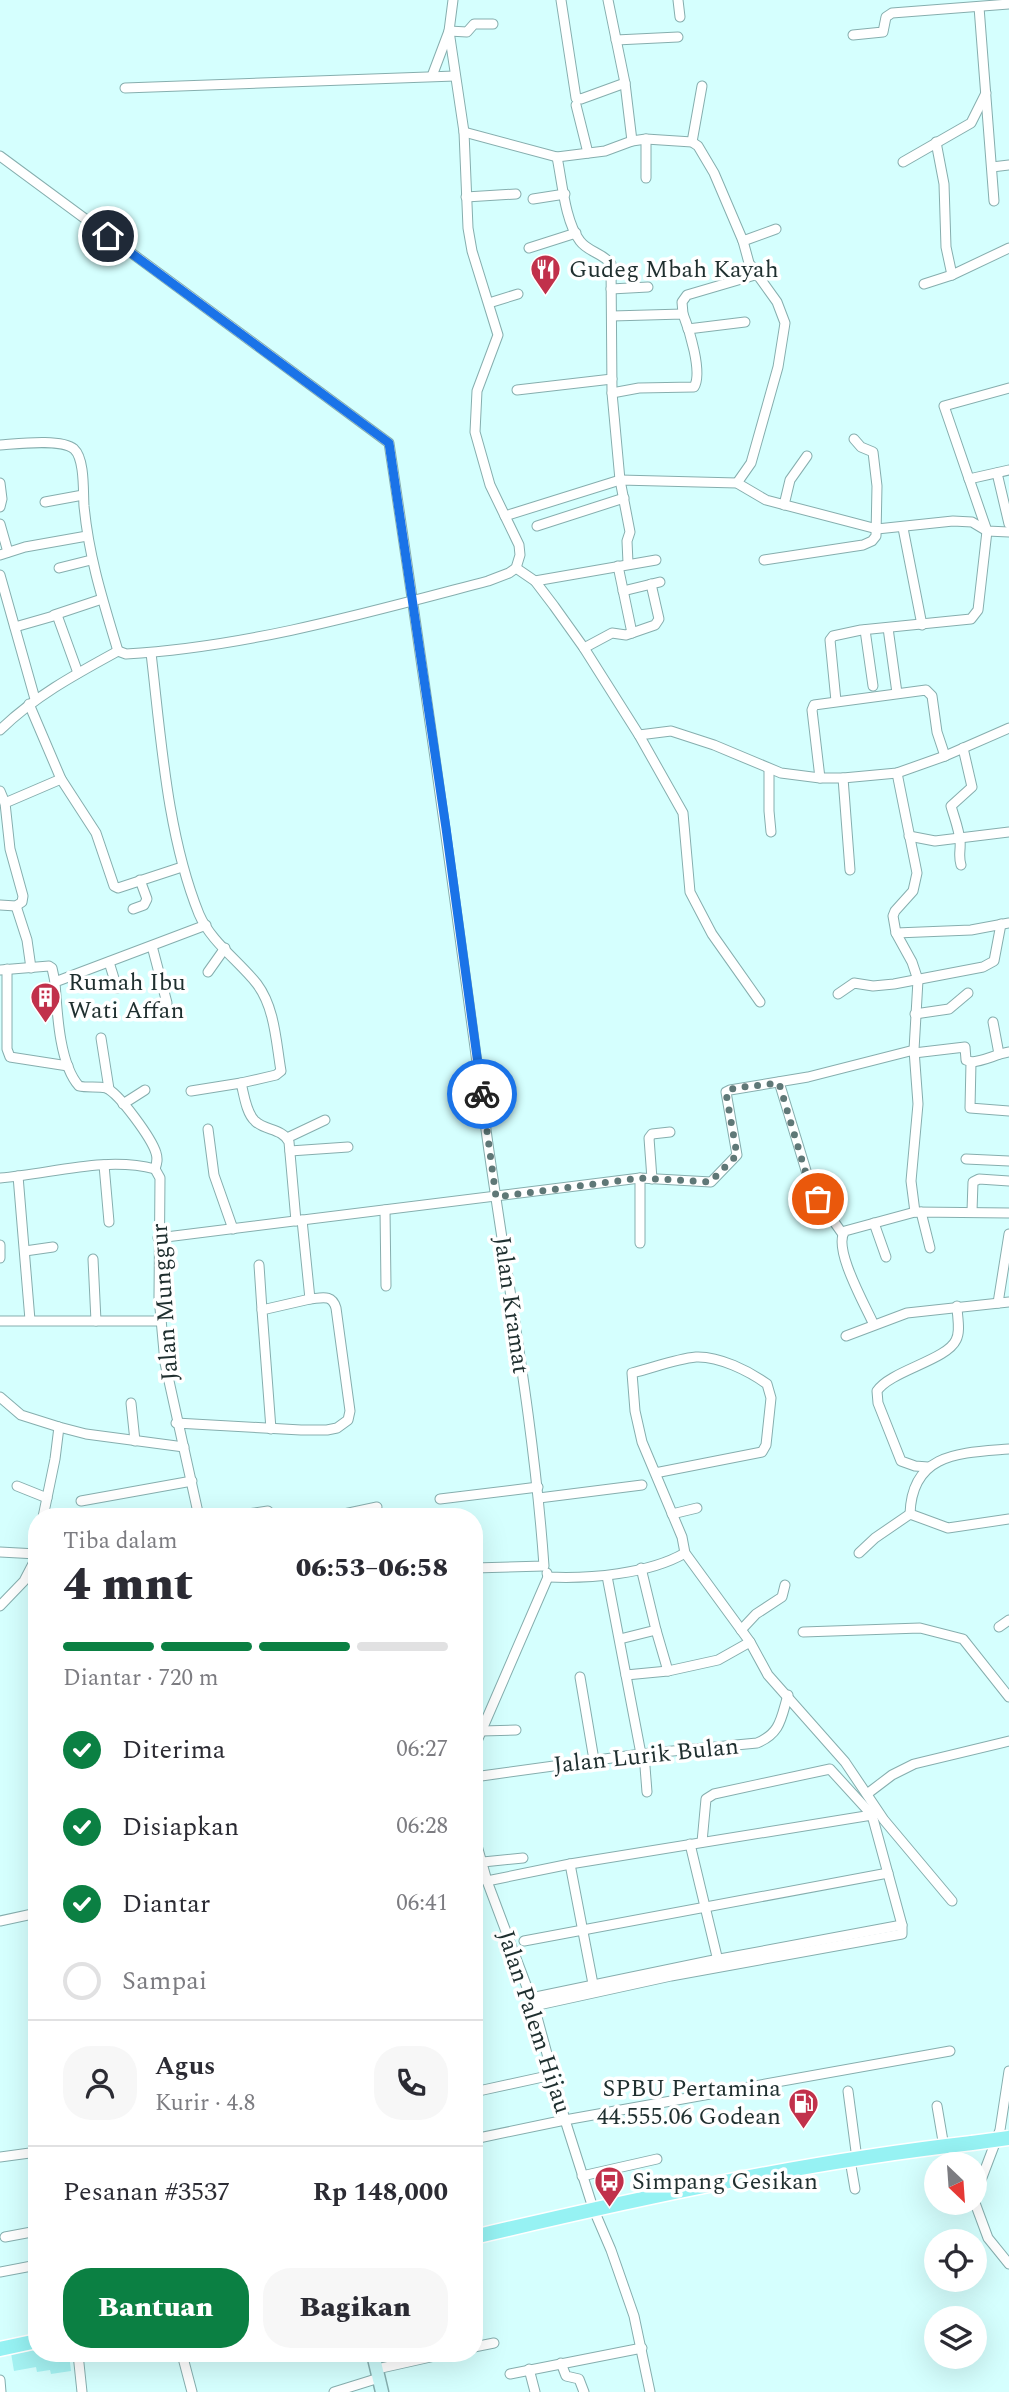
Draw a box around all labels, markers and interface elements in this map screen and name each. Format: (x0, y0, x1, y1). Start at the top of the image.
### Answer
pin (78, 206, 138, 266)
icon: home (89, 217, 127, 255)
place label: Gudeg Mbah Kayah (569, 252, 779, 288)
restaurant icon: Gudeg Mbah Kayah (529, 253, 563, 297)
place label: Rumah Ibu Wati Affan (68, 965, 186, 1029)
building icon: Rumah Ibu Wati Affan (28, 980, 62, 1024)
courier (447, 1059, 517, 1129)
icon: bike (463, 1075, 501, 1113)
pin (788, 1169, 848, 1229)
icon: bag (799, 1180, 837, 1218)
street label: Jalan Munggur (142, 1222, 188, 1382)
street label: Jalan Kramat (484, 1234, 538, 1376)
text: Tiba dalam (63, 1524, 177, 1559)
text: 06:53–06:58 (296, 1548, 448, 1588)
text: 4 mnt (63, 1550, 193, 1620)
text: Diantar · 720 m (63, 1661, 218, 1696)
street label: Jalan Lurik Bulan (552, 1728, 740, 1784)
text: Diterima (122, 1730, 225, 1770)
icon: check (63, 1731, 101, 1769)
text: 06:27 (396, 1732, 448, 1767)
text: Disiapkan (122, 1807, 239, 1847)
icon: check (63, 1808, 101, 1846)
text: 06:28 (396, 1809, 448, 1844)
text: Diantar (122, 1884, 210, 1924)
icon: check (63, 1885, 101, 1923)
text: 06:41 (396, 1886, 448, 1921)
street label: Jalan Palem Hijau (487, 1926, 581, 2118)
text: Sampai (122, 1961, 207, 2001)
button: person (63, 2046, 137, 2120)
text: Agus (155, 2046, 215, 2086)
button: phone (374, 2046, 448, 2120)
place label: SPBU Pertamina 44.555.06 Godean (597, 2071, 781, 2135)
text: Kurir · 4.8 (155, 2086, 255, 2121)
fuel station icon: SPBU Pertamina 44.555.06 Godean (787, 2086, 821, 2130)
north arrow (924, 2152, 987, 2216)
map controls (924, 2152, 987, 2369)
place label: Simpang Gesikan (632, 2164, 818, 2200)
bus stop icon: Simpang Gesikan (592, 2165, 626, 2209)
text: Pesanan #3537 (63, 2172, 230, 2212)
text: Rp 148,000 (313, 2172, 448, 2212)
button: locate (924, 2229, 987, 2292)
button: Bantuan (63, 2268, 249, 2348)
button: Bagikan (263, 2268, 448, 2348)
button: layers (924, 2306, 987, 2369)

